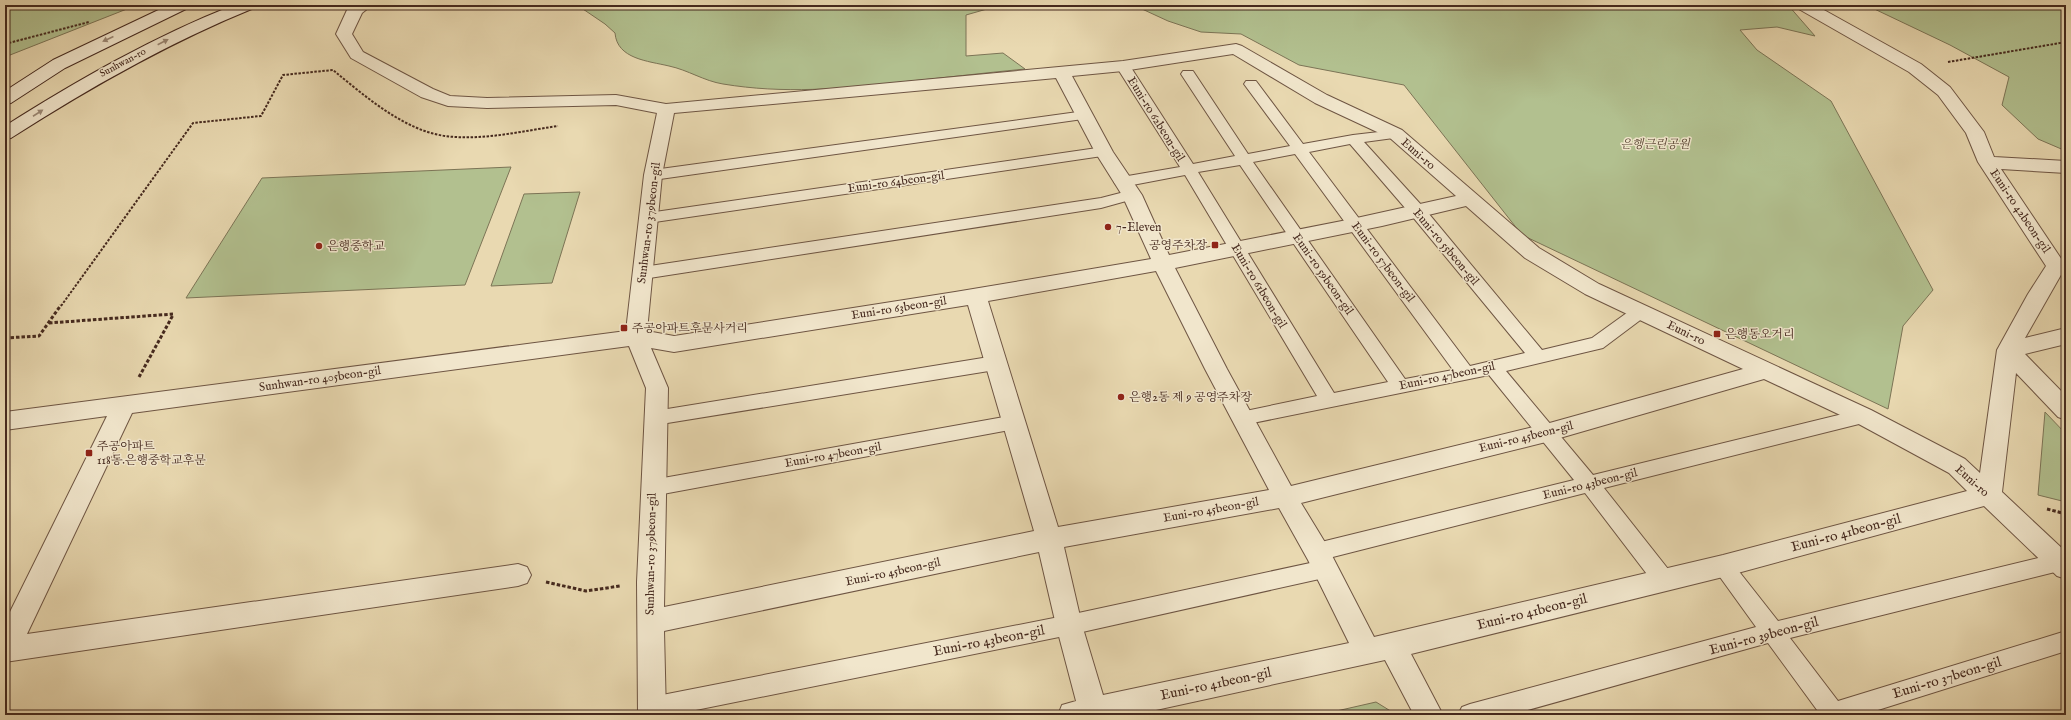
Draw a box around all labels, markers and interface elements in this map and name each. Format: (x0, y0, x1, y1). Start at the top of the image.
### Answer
one-way arrow (102, 36, 114, 42)
one-way arrow (158, 39, 169, 45)
street label: Sunhwan-ro (98, 45, 149, 81)
street label: Euni-ro 62beon-gil (1124, 74, 1188, 165)
one-way arrow (33, 109, 43, 117)
street label: Euni-ro (1398, 135, 1439, 173)
park label: 은행근린공원 (1620, 137, 1691, 152)
street label: Sunhwan-ro 379beon-gil (634, 161, 664, 285)
street label: Euni-ro 42beon-gil (1986, 166, 2054, 256)
street label: Euni-ro 64beon-gil (847, 168, 946, 196)
street label: Euni-ro 55beon-gil (1410, 206, 1483, 289)
street label: Euni-ro 57beon-gil (1348, 219, 1418, 306)
place label: 7-Eleven (1116, 220, 1162, 235)
marker: 7-Eleven (1103, 222, 1113, 232)
street label: Euni-ro 59beon-gil (1289, 230, 1357, 318)
place label: 공영주차장 (1149, 238, 1207, 253)
place label: 은행중학교 (327, 239, 385, 254)
marker: 공영주차장 (1210, 240, 1220, 250)
marker: 은행중학교 (314, 241, 324, 251)
street label: Euni-ro 61beon-gil (1228, 241, 1291, 332)
street label: Euni-ro 63beon-gil (850, 293, 948, 323)
street label: Euni-ro (1664, 317, 1708, 349)
place label: 주공아파트후문사거리 (632, 321, 748, 336)
marker: 주공아파트후문사거리 (619, 323, 629, 333)
place label: 은행동오거리 (1725, 327, 1795, 342)
marker: 은행동오거리 (1712, 329, 1722, 339)
street label: Euni-ro 47beon-gil (1398, 358, 1497, 393)
street label: Sunhwan-ro 405beon-gil (258, 363, 383, 395)
place label: 은행2동 제 9 공영주차장 (1129, 390, 1252, 405)
marker: 은행2동 제 9 공영주차장 (1116, 392, 1126, 402)
street label: Euni-ro 45beon-gil (1477, 418, 1575, 456)
place label: 주공아파트 118동.은행중학교후문 (97, 439, 206, 468)
street label: Euni-ro 47beon-gil (784, 439, 883, 471)
marker: 주공아파트 118동.은행중학교후문 (84, 448, 94, 458)
street label: Euni-ro (1952, 462, 1992, 501)
street label: Euni-ro 43beon-gil (1541, 465, 1640, 503)
street label: Sunhwan-ro 379beon-gil (642, 492, 660, 615)
street label: Euni-ro 45beon-gil (1162, 494, 1261, 526)
street label: Euni-ro 41beon-gil (1789, 510, 1903, 556)
street label: Euni-ro 45beon-gil (844, 554, 943, 589)
street label: Euni-ro 41beon-gil (1475, 590, 1589, 634)
street label: Euni-ro 39beon-gil (1707, 613, 1821, 659)
street label: Euni-ro 43beon-gil (932, 621, 1046, 661)
street label: Euni-ro 37beon-gil (1890, 653, 2004, 703)
street label: Euni-ro 41beon-gil (1159, 663, 1273, 705)

